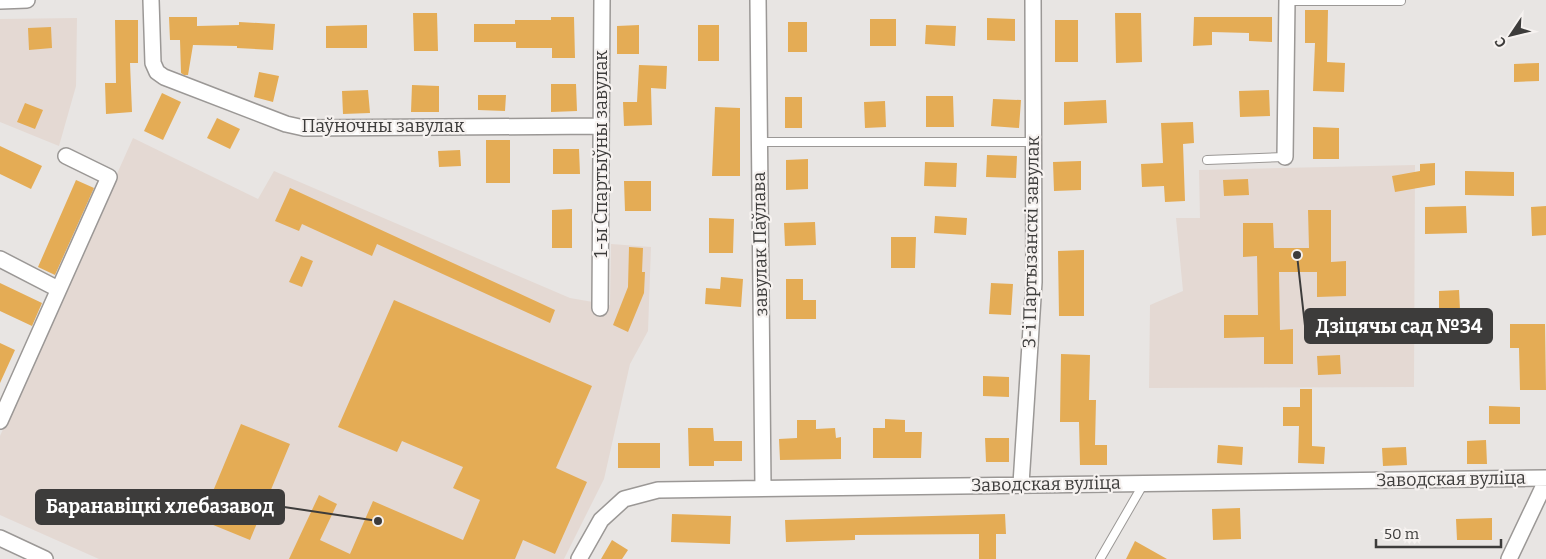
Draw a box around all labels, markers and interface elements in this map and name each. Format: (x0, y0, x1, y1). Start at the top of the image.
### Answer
north arrow (1486, 10, 1536, 60)
text: С (1491, 34, 1510, 51)
street label: 1-ы Спартыўны завулак (590, 50, 612, 258)
street label: Паўночны завулак (301, 115, 465, 137)
street label: 3-і Партызанскі завулак (1018, 135, 1044, 348)
street label: завулак Паўлава (748, 171, 772, 316)
callout: Дзіцячы сад №34 (1305, 309, 1492, 343)
text: Дзіцячы сад №34 (1316, 315, 1483, 338)
street label: Заводская вуліца (1376, 467, 1526, 491)
street label: Заводская вуліца (971, 472, 1121, 496)
callout: Баранавіцкі хлебазавод (36, 490, 284, 524)
text: Баранавіцкі хлебазавод (46, 495, 274, 518)
scale bar (1376, 516, 1501, 548)
text: 50 m (1384, 525, 1420, 543)

